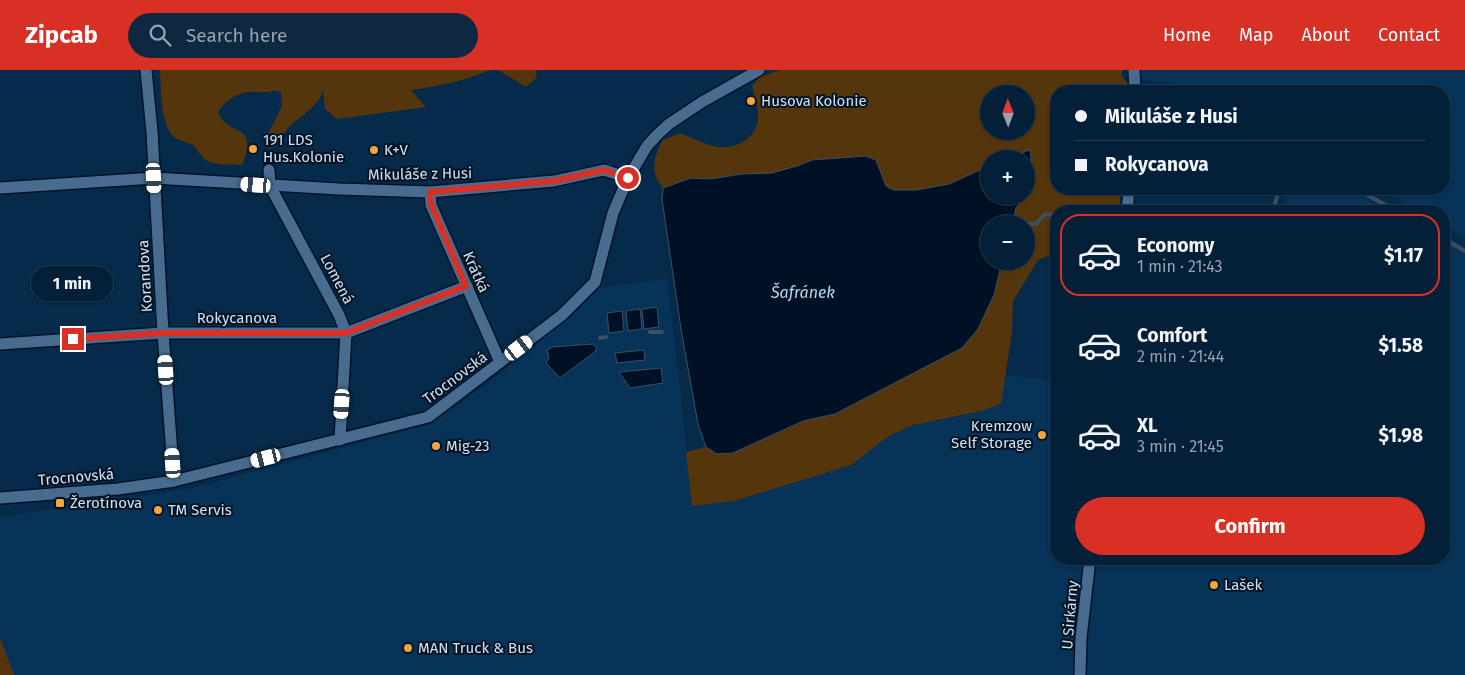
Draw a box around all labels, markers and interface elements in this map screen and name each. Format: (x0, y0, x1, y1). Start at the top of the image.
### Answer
search box (128, 13, 478, 58)
text: Zipcab (25, 21, 98, 49)
icon: search (146, 21, 174, 49)
text: Search here (186, 24, 287, 47)
text: Home (1163, 24, 1211, 46)
text: Map (1239, 24, 1273, 46)
text: About (1301, 24, 1350, 46)
text: Contact (1378, 24, 1440, 46)
north arrow (980, 85, 1035, 140)
map controls (980, 85, 1035, 270)
place label: Husova Kolonie (761, 92, 867, 110)
marker: Husova Kolonie (745, 95, 757, 107)
text: Mikuláše z Husi (1105, 105, 1238, 128)
place label: 191 LDS Hus.Kolonie (263, 131, 344, 166)
place label: K+V (384, 141, 408, 159)
marker: 191 LDS Hus.Kolonie (247, 143, 259, 155)
marker: K+V (368, 144, 380, 156)
button: + (980, 150, 1035, 205)
text: Rokycanova (1105, 153, 1209, 176)
car (145, 163, 162, 193)
street label: Mikuláše z Husi (368, 164, 472, 184)
route start (617, 167, 639, 189)
car (240, 176, 271, 194)
button: − (980, 215, 1035, 270)
icon: car (1077, 233, 1122, 278)
text: Economy (1137, 234, 1214, 257)
street label: Korandova (134, 239, 156, 313)
text: $1.17 (1384, 244, 1423, 267)
street label: Krátká (459, 249, 493, 295)
street label: Lomená (316, 251, 358, 307)
text: 1 min · 21:43 (1137, 257, 1223, 276)
callout: 1 min (32, 266, 114, 302)
text: 1 min (53, 274, 91, 293)
water label: Šafránek (770, 282, 835, 302)
street label: Rokycanova (197, 309, 277, 327)
icon: car (1077, 323, 1122, 368)
text: Comfort (1137, 324, 1207, 347)
route end (62, 328, 84, 350)
car (502, 333, 535, 363)
text: $1.58 (1378, 334, 1423, 357)
text: 2 min · 21:44 (1137, 347, 1224, 366)
street label: Trocnovská (419, 348, 491, 408)
car (157, 355, 174, 385)
car (333, 389, 350, 419)
icon: car (1077, 413, 1122, 458)
text: XL (1137, 414, 1158, 437)
place label: Kremzow Self Storage (951, 417, 1032, 452)
text: $1.98 (1379, 424, 1423, 447)
marker: Kremzow Self Storage (1036, 429, 1048, 441)
place label: Mig-23 (446, 437, 490, 455)
text: 3 min · 21:45 (1137, 437, 1224, 456)
marker: Mig-23 (430, 440, 442, 452)
car (249, 447, 282, 469)
car (164, 448, 181, 478)
street label: Trocnovská (37, 465, 115, 489)
place label: Žerotínova (70, 494, 142, 512)
marker: Žerotínova (54, 497, 66, 509)
button: Confirm (1075, 497, 1425, 555)
place label: TM Servis (168, 501, 232, 519)
marker: TM Servis (152, 504, 164, 516)
place label: Lašek (1224, 576, 1263, 594)
street label: U Sirkárny (1058, 579, 1082, 650)
marker: Lašek (1208, 579, 1220, 591)
place label: MAN Truck & Bus (418, 639, 533, 657)
marker: MAN Truck & Bus (402, 642, 414, 654)

